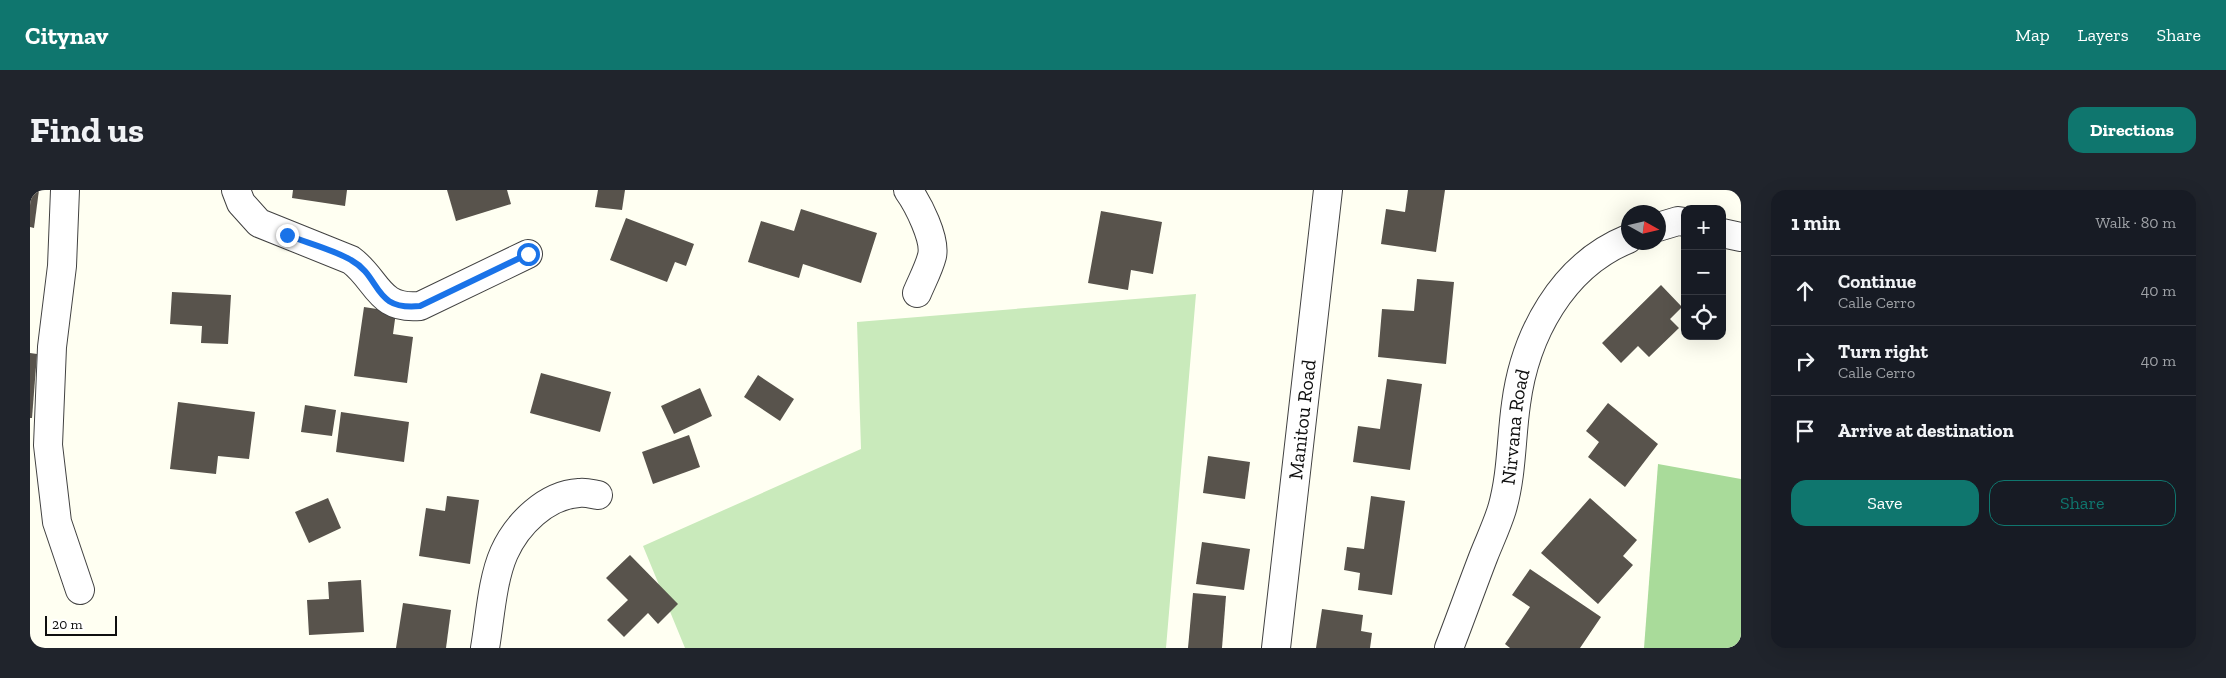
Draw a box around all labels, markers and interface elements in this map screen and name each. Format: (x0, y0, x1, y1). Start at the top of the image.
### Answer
text: Citynav (25, 21, 108, 50)
text: Map (2015, 24, 2050, 46)
text: Layers (2078, 24, 2129, 46)
text: Share (2157, 24, 2201, 46)
button: Directions (2068, 107, 2196, 153)
text: Find us (30, 109, 144, 151)
north arrow (1621, 205, 1666, 250)
map controls (1681, 205, 1726, 340)
button: + (1681, 205, 1726, 250)
text: 1 min (1791, 210, 1841, 235)
text: Walk · 80 m (2095, 213, 2176, 232)
route end (276, 224, 299, 247)
route start (517, 243, 540, 266)
button: − (1681, 250, 1726, 295)
text: Continue (1838, 270, 1916, 293)
icon: ahead (1791, 277, 1819, 305)
text: 40 m (2141, 281, 2176, 300)
text: Calle Cerro (1838, 293, 1915, 312)
button: locate (1681, 295, 1726, 340)
text: Turn right (1838, 340, 1928, 363)
icon: right (1791, 347, 1819, 375)
text: 40 m (2141, 351, 2176, 370)
street label: Manitou Road (1283, 358, 1321, 481)
text: Calle Cerro (1838, 363, 1915, 382)
street label: Nirvana Road (1496, 366, 1535, 487)
icon: arrive (1791, 417, 1819, 445)
text: Arrive at destination (1838, 419, 2014, 442)
button: Save (1791, 480, 1979, 526)
button: Share (1989, 480, 2176, 526)
scale bar (45, 613, 118, 636)
text: 20 m (52, 616, 83, 633)

